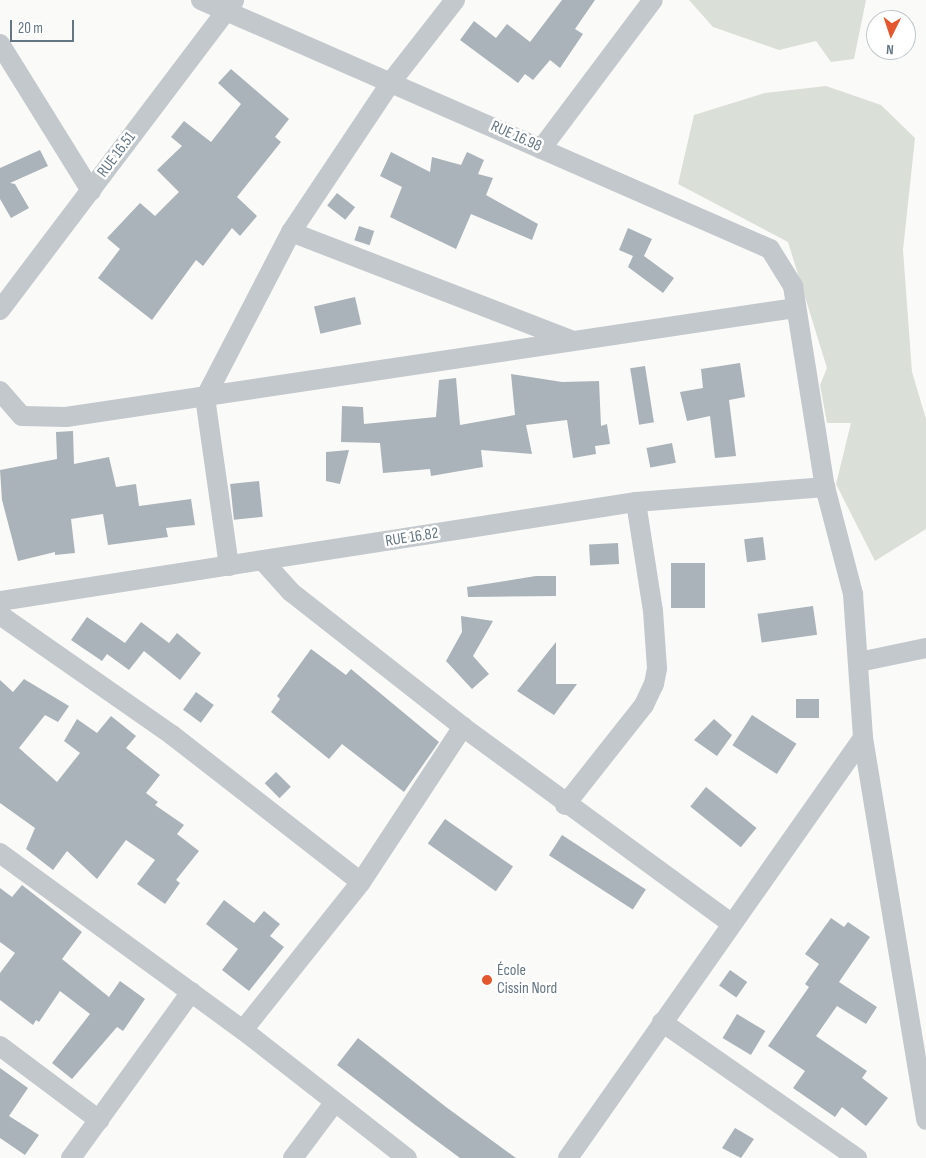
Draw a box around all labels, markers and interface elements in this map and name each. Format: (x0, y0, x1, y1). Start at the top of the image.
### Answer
scale bar (12, 10, 76, 42)
north arrow (866, 10, 916, 60)
text: 20 m (18, 19, 43, 38)
text: N (886, 41, 894, 58)
street label: RUE 16.98 (488, 117, 544, 157)
street label: RUE 16.51 (94, 129, 140, 181)
street label: RUE 16.82 (384, 524, 440, 552)
place label: École Cissin Nord (497, 961, 557, 999)
marker: École Cissin Nord (481, 974, 493, 986)

